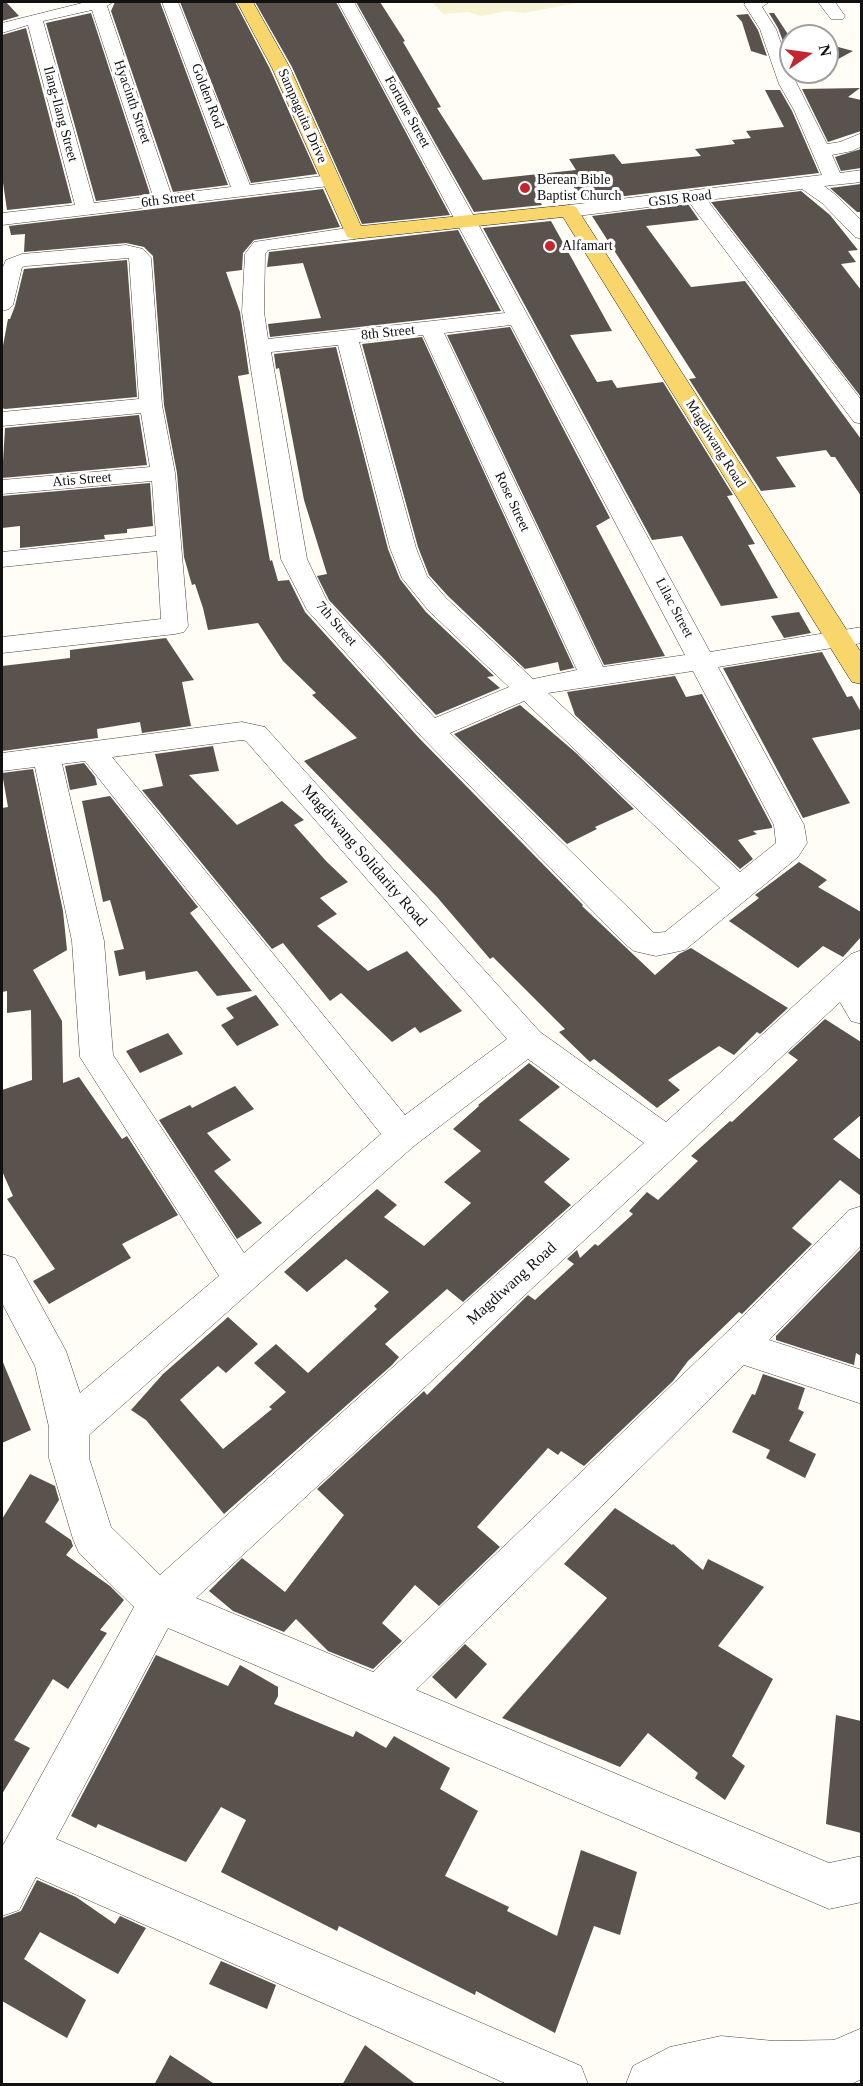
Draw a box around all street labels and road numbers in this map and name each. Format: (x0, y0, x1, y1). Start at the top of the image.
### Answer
street label: Hyacinth Street (110, 58, 154, 146)
street label: Golden Rod (187, 61, 227, 131)
street label: Ilang-Ilang Street (39, 64, 81, 164)
street label: Sampaguita Drive (274, 66, 330, 166)
street label: Fortune Street (380, 73, 434, 151)
street label: GSIS Road (648, 187, 712, 211)
street label: 6th Street (140, 188, 196, 212)
street label: 8th Street (360, 322, 416, 344)
street label: Magdiwang Road (681, 397, 749, 491)
street label: Atis Street (52, 469, 112, 491)
street label: Rose Street (491, 469, 533, 535)
street label: Lilac Street (651, 575, 697, 641)
street label: 7th Street (312, 598, 360, 650)
street label: Magdiwang Solidarity Road (297, 781, 431, 931)
street label: Magdiwang Road (463, 1239, 561, 1329)

